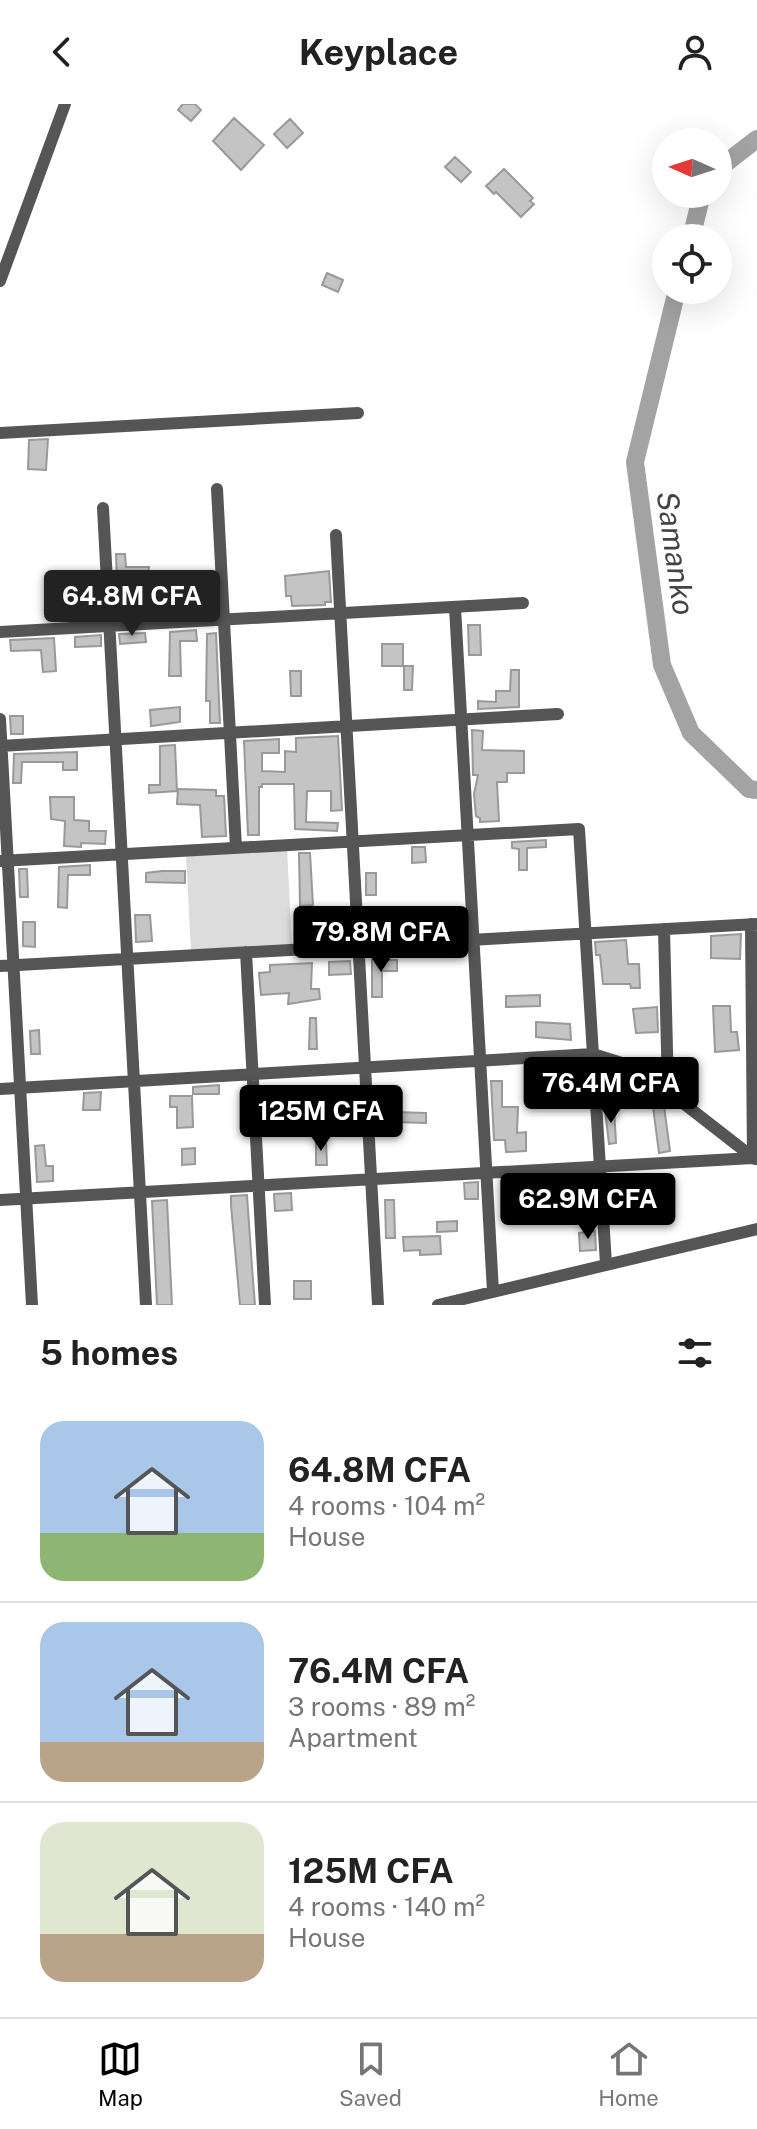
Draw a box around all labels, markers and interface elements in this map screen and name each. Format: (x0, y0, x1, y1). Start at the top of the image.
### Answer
icon: back (40, 30, 84, 74)
icon: person (673, 30, 717, 74)
text: Keyplace (299, 31, 458, 73)
north arrow (652, 128, 732, 208)
map controls (652, 128, 732, 304)
button: locate (652, 224, 732, 304)
water label: Samanko (649, 489, 703, 617)
pin: 64.8M CFA (40, 570, 224, 638)
text: 64.8M CFA (62, 580, 202, 611)
pin: 79.8M CFA (289, 906, 473, 974)
text: 79.8M CFA (311, 916, 451, 947)
pin: 76.4M CFA (519, 1057, 703, 1125)
text: 76.4M CFA (542, 1067, 680, 1098)
pin: 125M CFA (238, 1085, 404, 1153)
text: 125M CFA (258, 1095, 384, 1126)
pin: 62.9M CFA (496, 1173, 680, 1241)
text: 62.9M CFA (518, 1183, 658, 1214)
icon: filters (673, 1331, 717, 1375)
text: 5 homes (40, 1333, 178, 1373)
text: 64.8M CFA (288, 1450, 471, 1490)
icon: home (104, 1453, 200, 1549)
text: 4 rooms · 104 m² (288, 1490, 485, 1521)
text: House (288, 1521, 365, 1552)
text: 76.4M CFA (288, 1651, 469, 1691)
icon: home (104, 1654, 200, 1750)
text: 3 rooms · 89 m² (288, 1691, 475, 1722)
text: Apartment (288, 1722, 418, 1753)
text: 125M CFA (288, 1851, 454, 1891)
icon: home (104, 1854, 200, 1950)
text: 4 rooms · 140 m² (288, 1891, 485, 1922)
text: House (288, 1922, 365, 1953)
tab: Map (98, 2037, 143, 2111)
tab: Saved (339, 2037, 402, 2111)
tab: Home (598, 2037, 659, 2111)

